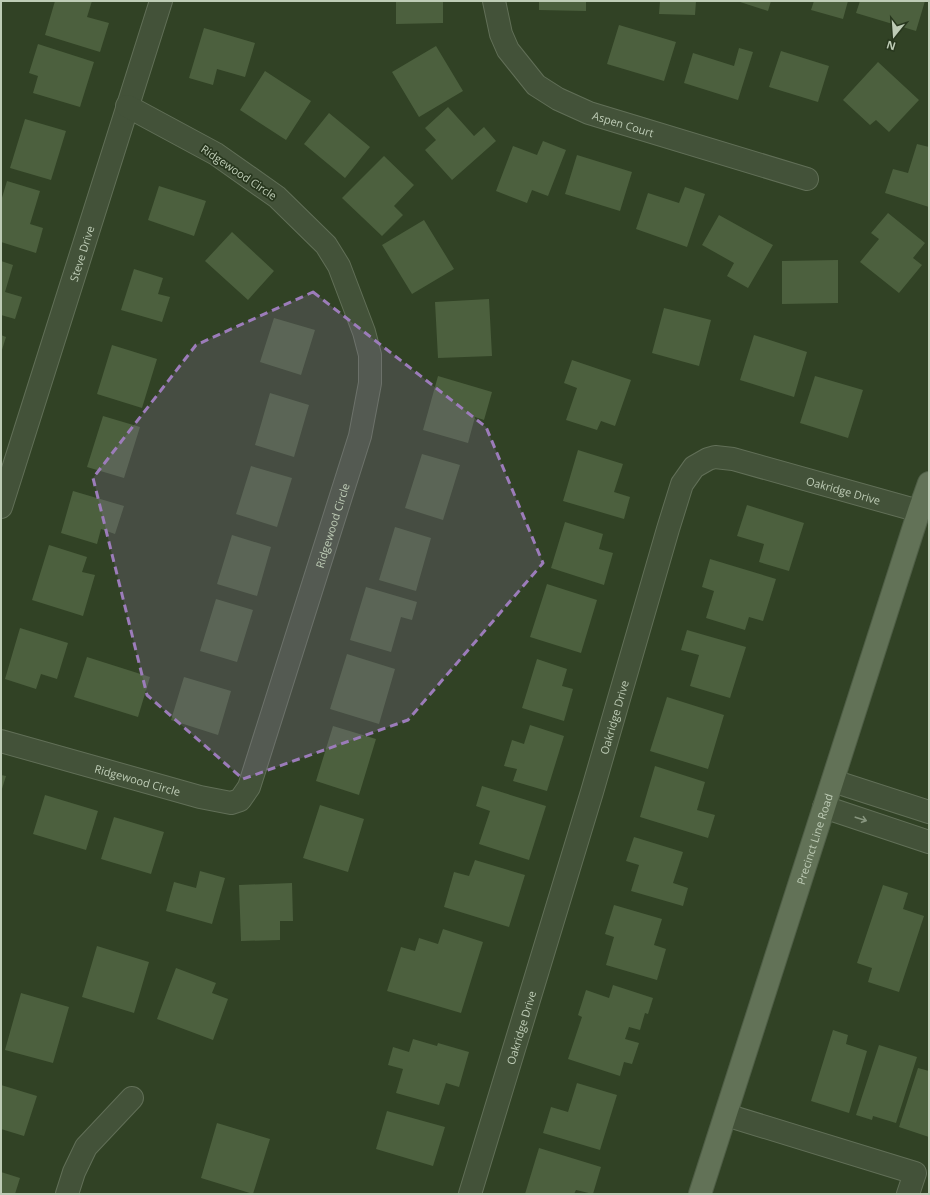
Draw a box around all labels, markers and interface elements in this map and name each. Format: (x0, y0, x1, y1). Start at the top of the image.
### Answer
north arrow (874, 16, 914, 56)
text: N (884, 38, 897, 55)
street label: Aspen Court (591, 107, 656, 140)
street label: Ridgewood Circle (198, 141, 280, 203)
street label: Steve Drive (65, 224, 97, 283)
street label: Oakridge Drive (805, 472, 882, 507)
street label: Ridgewood Circle (311, 481, 352, 570)
street label: Oakridge Drive (596, 678, 631, 756)
street label: Ridgewood Circle (93, 760, 182, 799)
street label: Precinct Line Road (792, 791, 836, 886)
one-way arrow (854, 816, 867, 823)
street label: Oakridge Drive (502, 989, 539, 1066)

